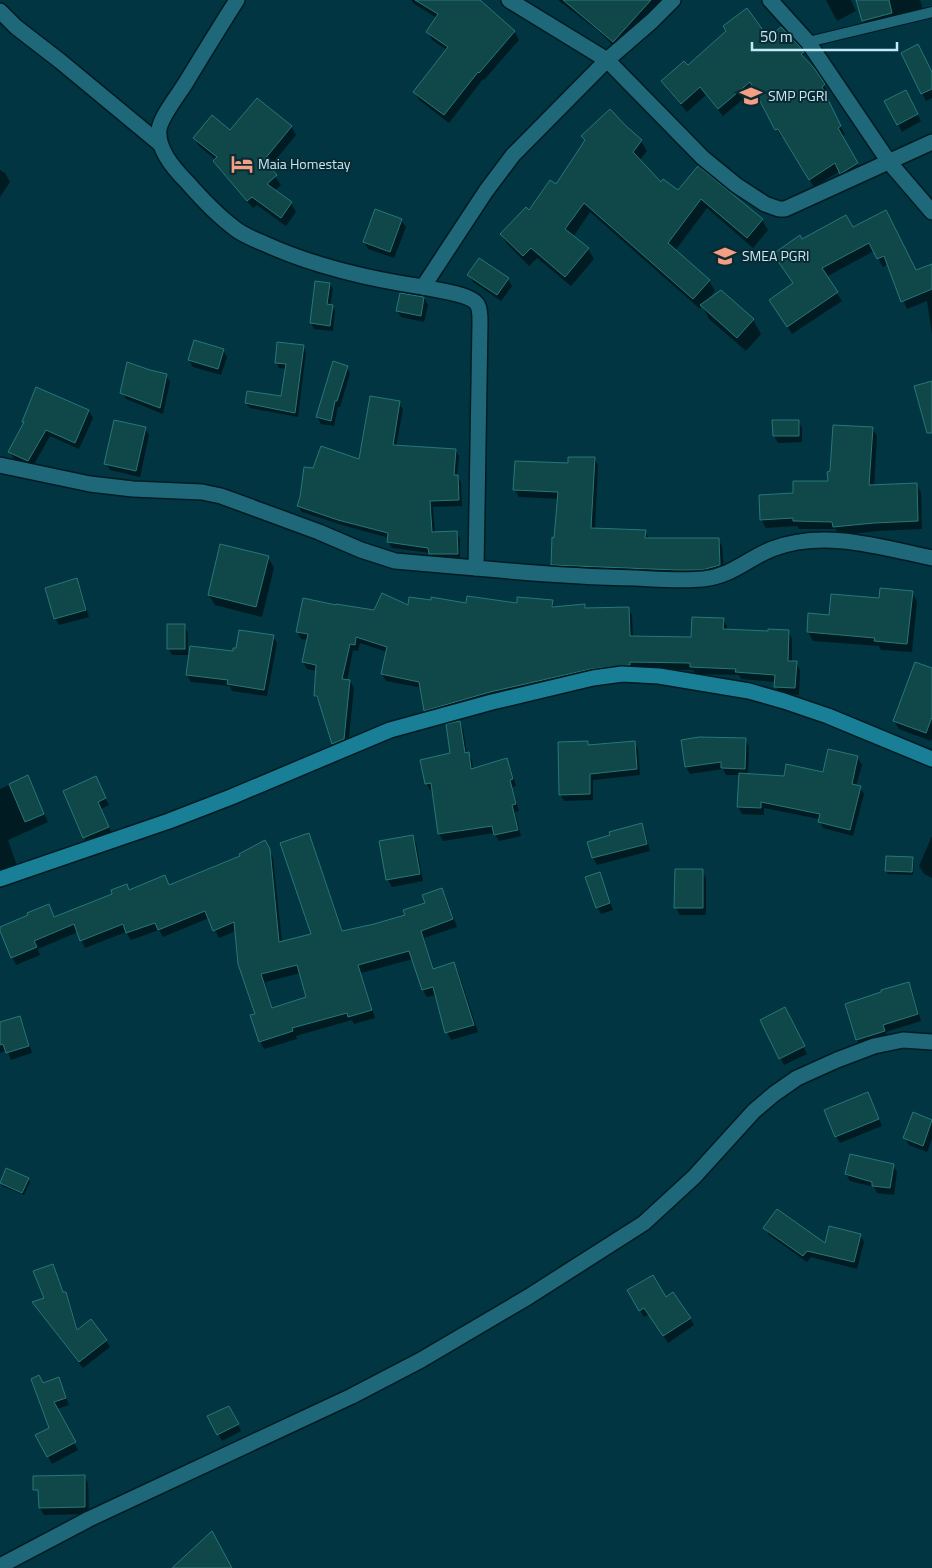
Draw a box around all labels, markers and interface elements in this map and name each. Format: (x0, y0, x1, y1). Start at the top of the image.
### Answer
scale bar (752, 20, 897, 52)
text: 50 m (760, 25, 793, 48)
school or university icon: SMP PGRI (738, 83, 764, 109)
place label: SMP PGRI (768, 85, 828, 106)
hotel icon: Maia Homestay (229, 151, 255, 177)
place label: Maia Homestay (258, 153, 351, 174)
school or university icon: SMEA PGRI (712, 243, 738, 269)
place label: SMEA PGRI (742, 245, 810, 266)

